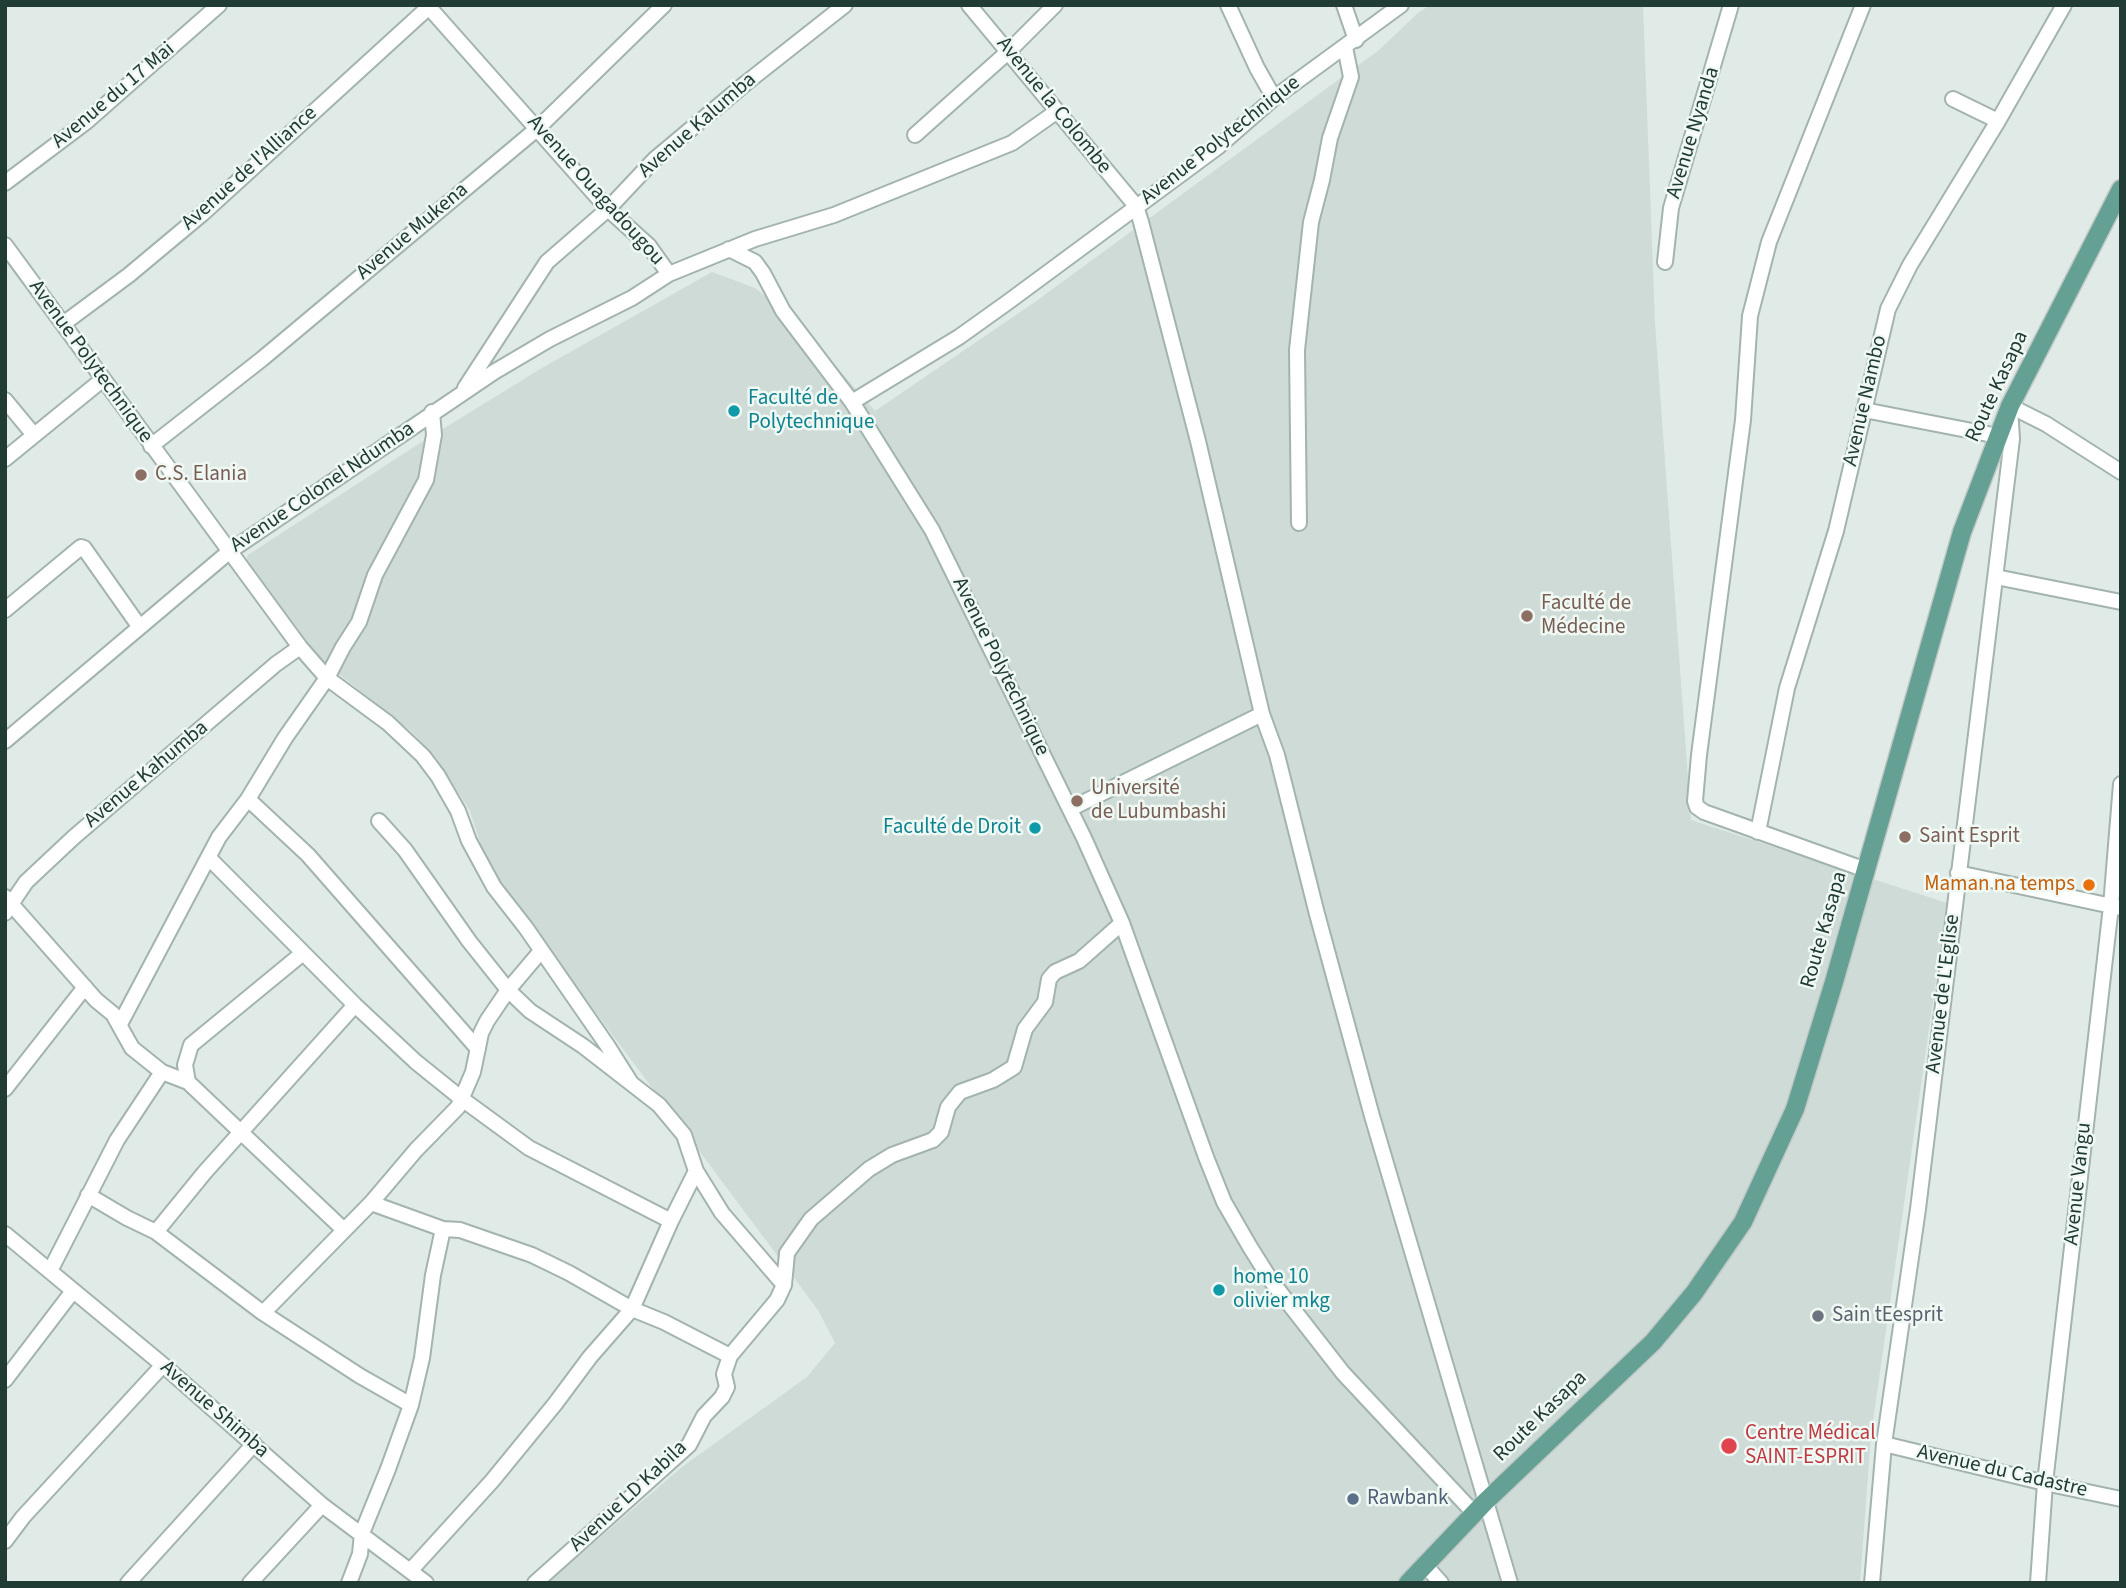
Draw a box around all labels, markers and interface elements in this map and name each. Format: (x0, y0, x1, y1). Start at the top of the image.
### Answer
street label: Avenue la Colombe (990, 33, 1116, 179)
street label: Avenue du 17 Mai (48, 37, 180, 155)
street label: Avenue Nyanda (1662, 64, 1726, 202)
street label: Avenue Kalumba (634, 68, 762, 184)
street label: Avenue Polytechnique (1136, 71, 1306, 211)
street label: Avenue de l'Alliance (177, 102, 323, 236)
street label: Avenue Ouagadougou (521, 111, 669, 271)
street label: Avenue Mukena (352, 178, 474, 286)
street label: Avenue Polytechnique (22, 276, 158, 448)
street label: Route Kasapa (1961, 327, 2035, 447)
street label: Avenue Nambo (1839, 333, 1893, 469)
place label: Faculté de Polytechnique (748, 386, 874, 436)
marker: Faculté de Polytechnique (726, 403, 742, 419)
street label: Avenue Colonel Ndumba (226, 417, 420, 559)
place label: C.S. Elania (155, 462, 247, 488)
marker: C.S. Elania (133, 467, 149, 483)
street label: Avenue Polytechnique (946, 574, 1054, 760)
place label: Faculté de Médecine (1541, 591, 1631, 641)
marker: Faculté de Médecine (1519, 608, 1535, 624)
street label: Avenue Kahumba (80, 716, 214, 834)
place label: Université de Lubumbashi (1091, 776, 1226, 826)
marker: Université de Lubumbashi (1069, 793, 1085, 809)
place label: Faculté de Droit (883, 815, 1021, 841)
marker: Faculté de Droit (1027, 820, 1043, 836)
place label: Saint Esprit (1919, 824, 2020, 850)
marker: Saint Esprit (1897, 829, 1913, 845)
street label: Route Kasapa (1796, 869, 1854, 991)
place label: Maman na temps (1924, 872, 2075, 898)
marker: Maman na temps (2081, 877, 2097, 893)
street label: Avenue de L'Eglise (1922, 913, 1966, 1075)
street label: Avenue Vangu (2060, 1121, 2098, 1247)
place label: home 10 olivier mkg (1233, 1265, 1330, 1315)
marker: home 10 olivier mkg (1211, 1282, 1227, 1298)
place label: Sain tEesprit (1832, 1303, 1943, 1329)
marker: Sain tEesprit (1810, 1308, 1826, 1324)
street label: Avenue Shimba (154, 1356, 274, 1464)
street label: Route Kasapa (1489, 1366, 1593, 1468)
place label: Centre Médical SAINT-ESPRIT (1745, 1421, 1875, 1471)
street label: Avenue LD Kabila (565, 1436, 693, 1558)
marker: Centre Médical SAINT-ESPRIT (1719, 1436, 1739, 1456)
street label: Avenue du Cadastre (1914, 1440, 2090, 1504)
place label: Rawbank (1367, 1486, 1448, 1512)
marker: Rawbank (1345, 1491, 1361, 1507)

